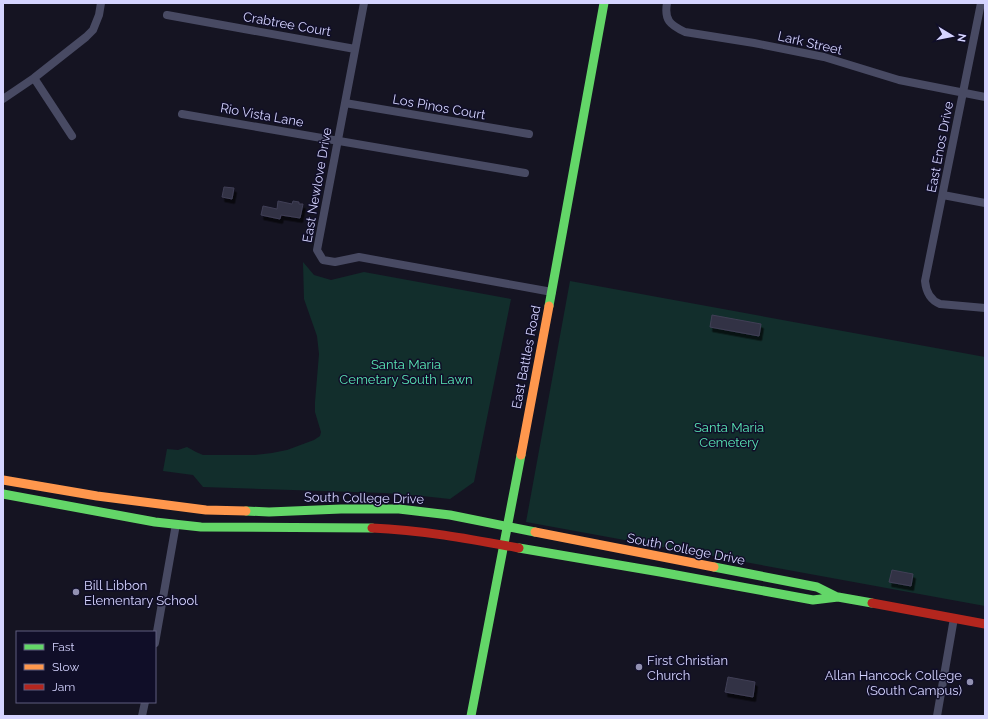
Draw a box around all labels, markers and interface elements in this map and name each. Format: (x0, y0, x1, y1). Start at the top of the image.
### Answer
street label: Crabtree Court (242, 9, 333, 39)
north arrow (932, 16, 972, 56)
street label: Lark Street (776, 28, 844, 58)
text: N (954, 32, 968, 43)
street label: Los Pinos Court (391, 91, 487, 123)
street label: Rio Vista Lane (219, 100, 305, 130)
street label: East Enos Drive (924, 100, 956, 194)
street label: East Newlove Drive (299, 126, 335, 244)
street label: East Battles Road (509, 304, 543, 410)
park label: Santa Maria Cemetary South Lawn (339, 357, 473, 387)
park label: Santa Maria Cemetery (694, 420, 764, 450)
street label: South College Drive (304, 489, 424, 507)
street label: South College Drive (626, 530, 747, 568)
place label: Bill Libbon Elementary School (84, 578, 198, 608)
marker: Bill Libbon Elementary School (71, 587, 81, 597)
legend (16, 631, 156, 703)
text: Fast (52, 640, 75, 654)
place label: First Christian Church (647, 653, 728, 683)
text: Slow (52, 660, 79, 674)
marker: First Christian Church (634, 662, 644, 672)
place label: Allan Hancock College (South Campus) (825, 668, 962, 698)
marker: Allan Hancock College (South Campus) (965, 677, 975, 687)
text: Jam (52, 680, 75, 694)

